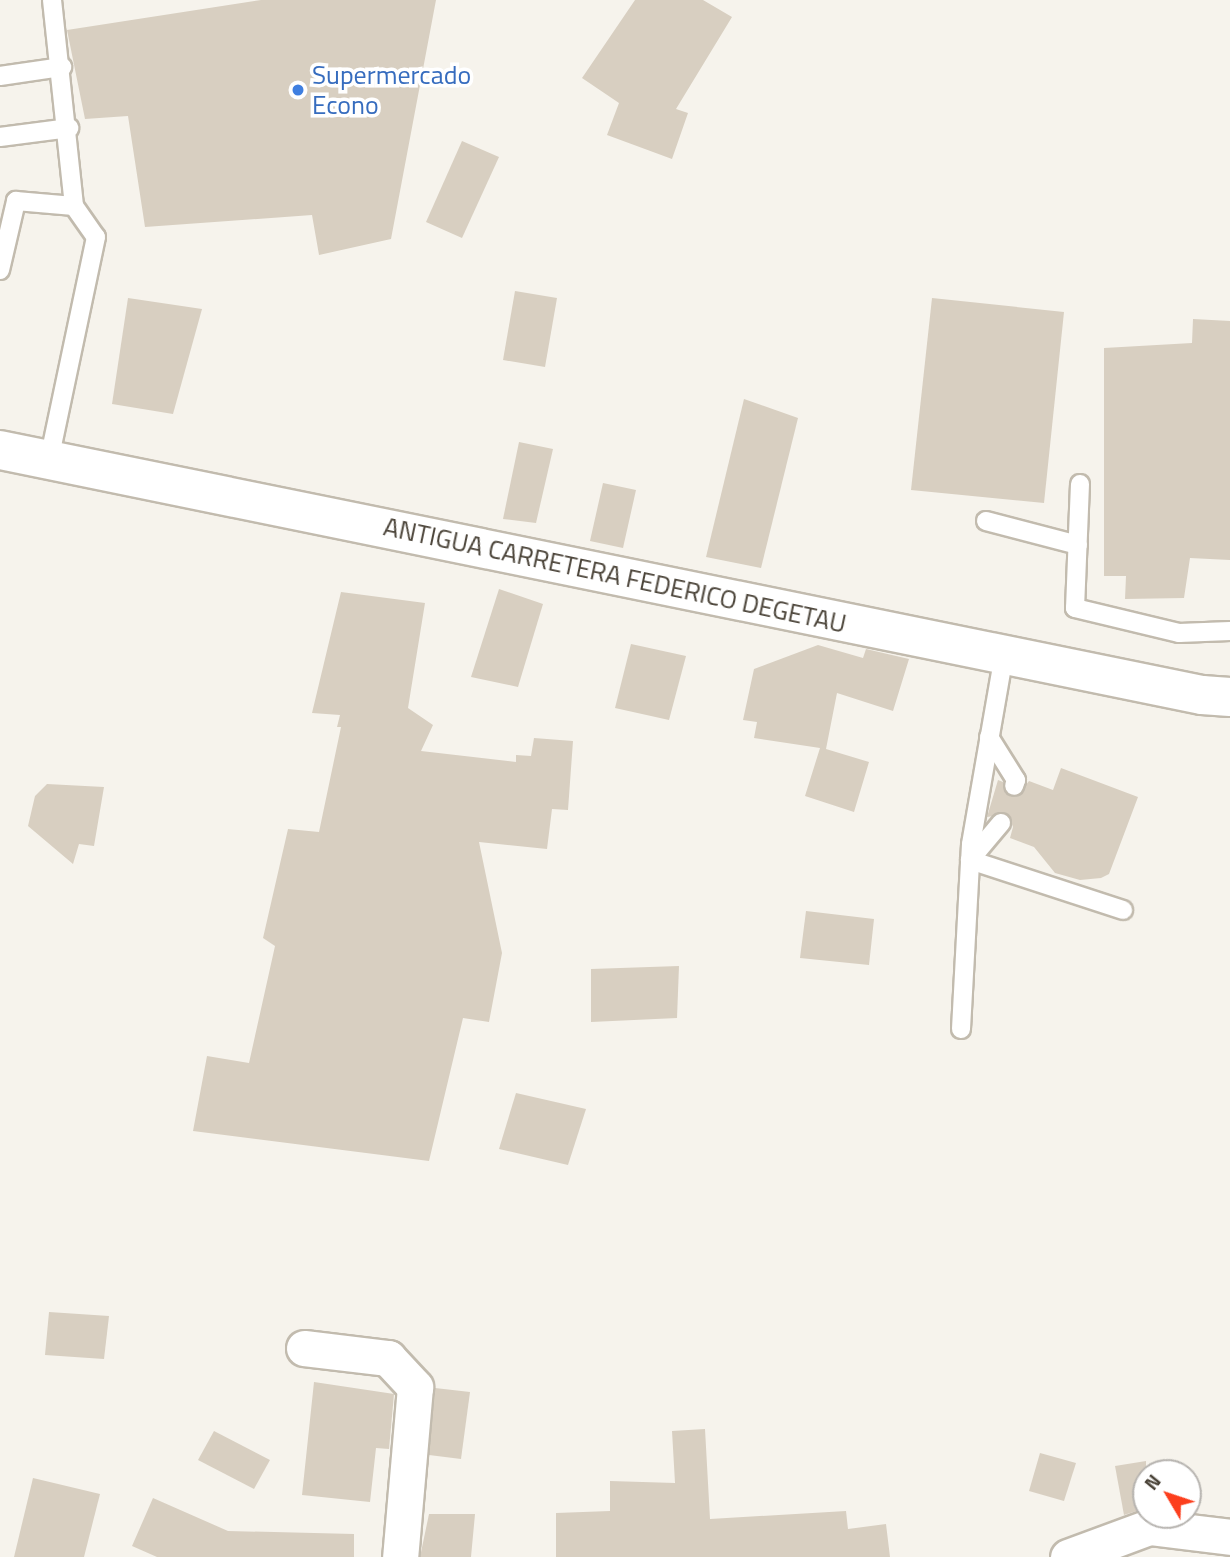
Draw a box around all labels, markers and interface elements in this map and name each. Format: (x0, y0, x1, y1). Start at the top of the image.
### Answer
place label: Supermercado Econo (312, 59, 471, 120)
marker: Supermercado Econo (290, 82, 306, 98)
street label: ANTIGUA CARRETERA FEDERICO DEGETAU (381, 511, 849, 639)
north arrow (1132, 1459, 1202, 1529)
text: N (1136, 1467, 1167, 1496)

